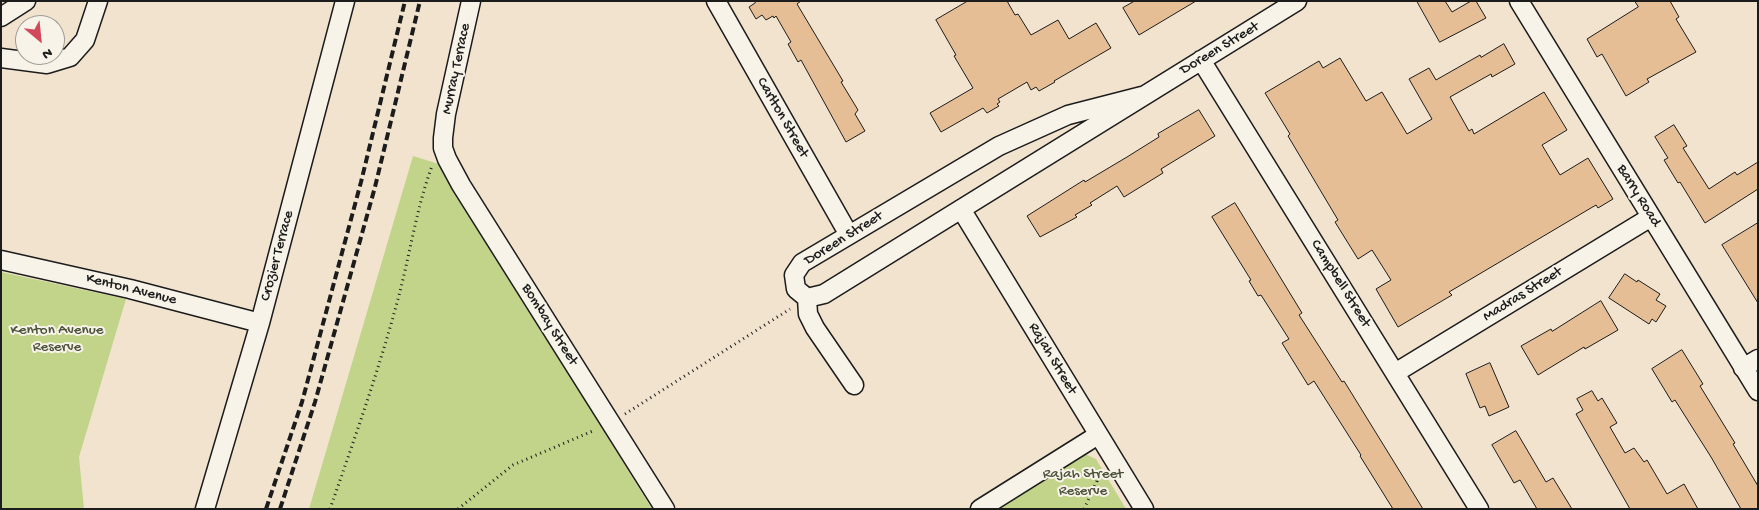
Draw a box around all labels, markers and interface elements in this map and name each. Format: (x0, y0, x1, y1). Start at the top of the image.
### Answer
north arrow (15, 15, 65, 65)
street label: Doreen Street (1177, 18, 1263, 80)
street label: Murray Terrace (439, 22, 475, 116)
text: N (39, 43, 55, 62)
street label: Carlton Street (752, 75, 812, 161)
street label: Barry Road (1612, 161, 1664, 231)
street label: Doreen Street (801, 208, 887, 270)
street label: Crozier Terrace (257, 209, 299, 303)
street label: Campbell Street (1306, 237, 1374, 331)
street label: Madras Street (1480, 263, 1566, 327)
street label: Kenton Avenue (84, 270, 178, 310)
street label: Bombay Street (517, 281, 581, 369)
street label: Rajah Street (1024, 320, 1080, 398)
park label: Kenton Avenue Reserve (11, 322, 103, 357)
park label: Rajah Street Reserve (1043, 466, 1123, 501)

